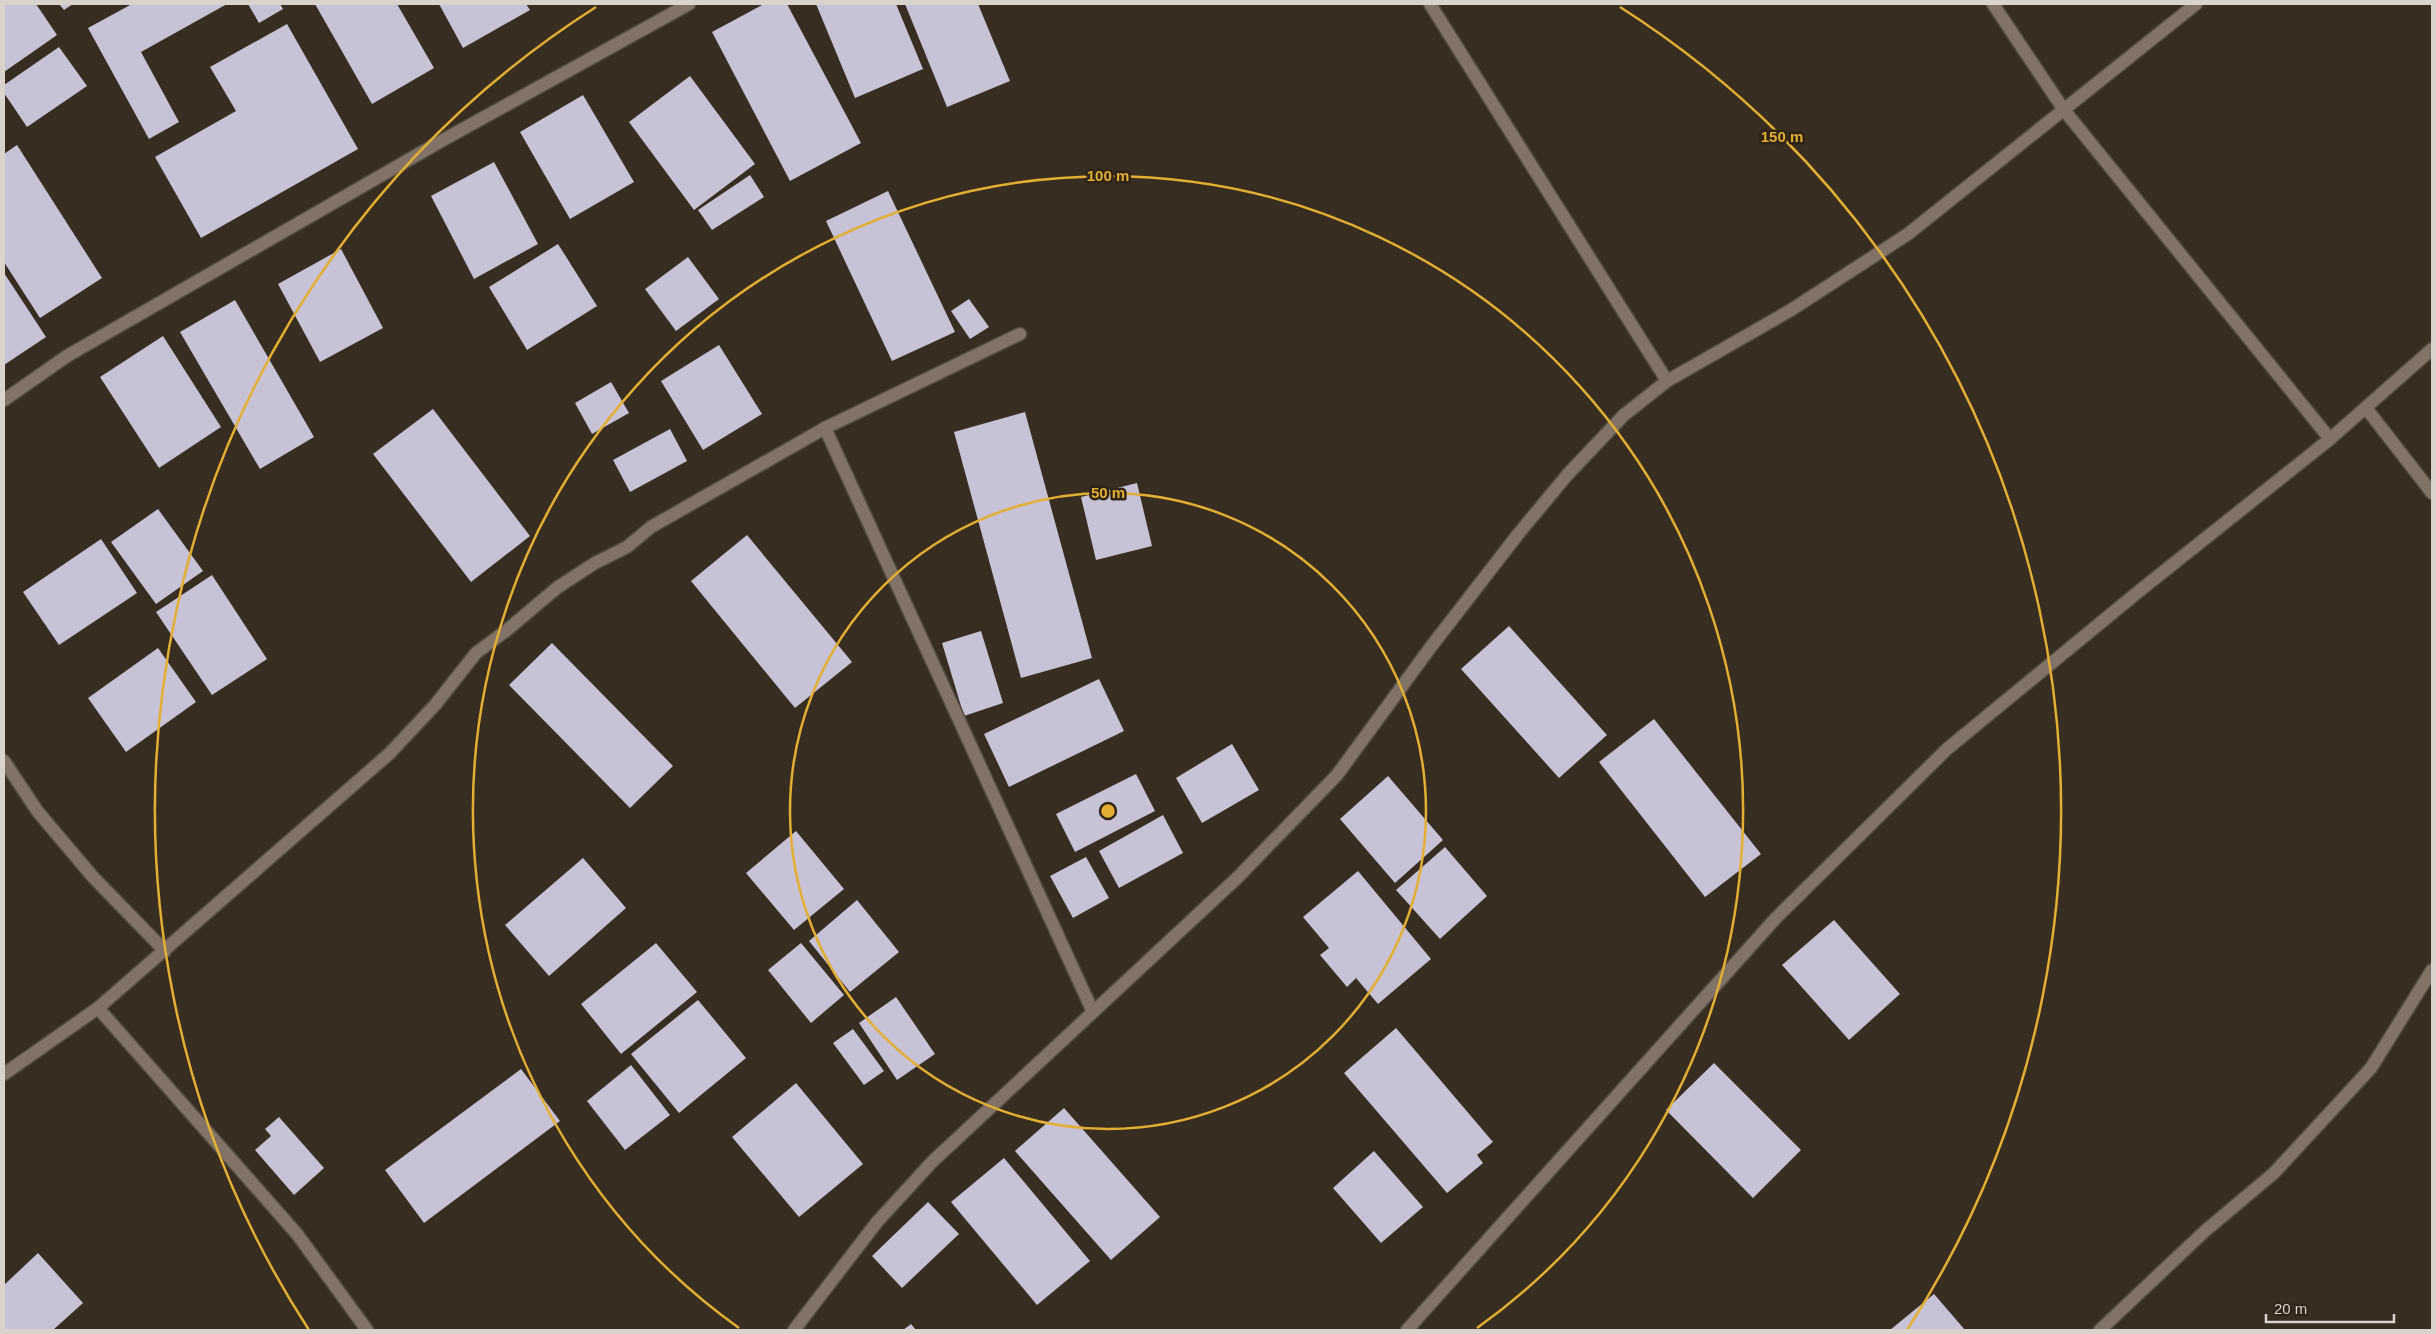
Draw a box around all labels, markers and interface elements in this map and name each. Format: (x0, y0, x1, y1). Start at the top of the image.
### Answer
text: 150 m (1761, 128, 1803, 145)
text: 100 m (1087, 167, 1129, 184)
text: 50 m (1091, 484, 1125, 501)
centre of rings (1099, 802, 1117, 820)
scale bar (2266, 1292, 2394, 1324)
text: 20 m (2274, 1300, 2307, 1317)

